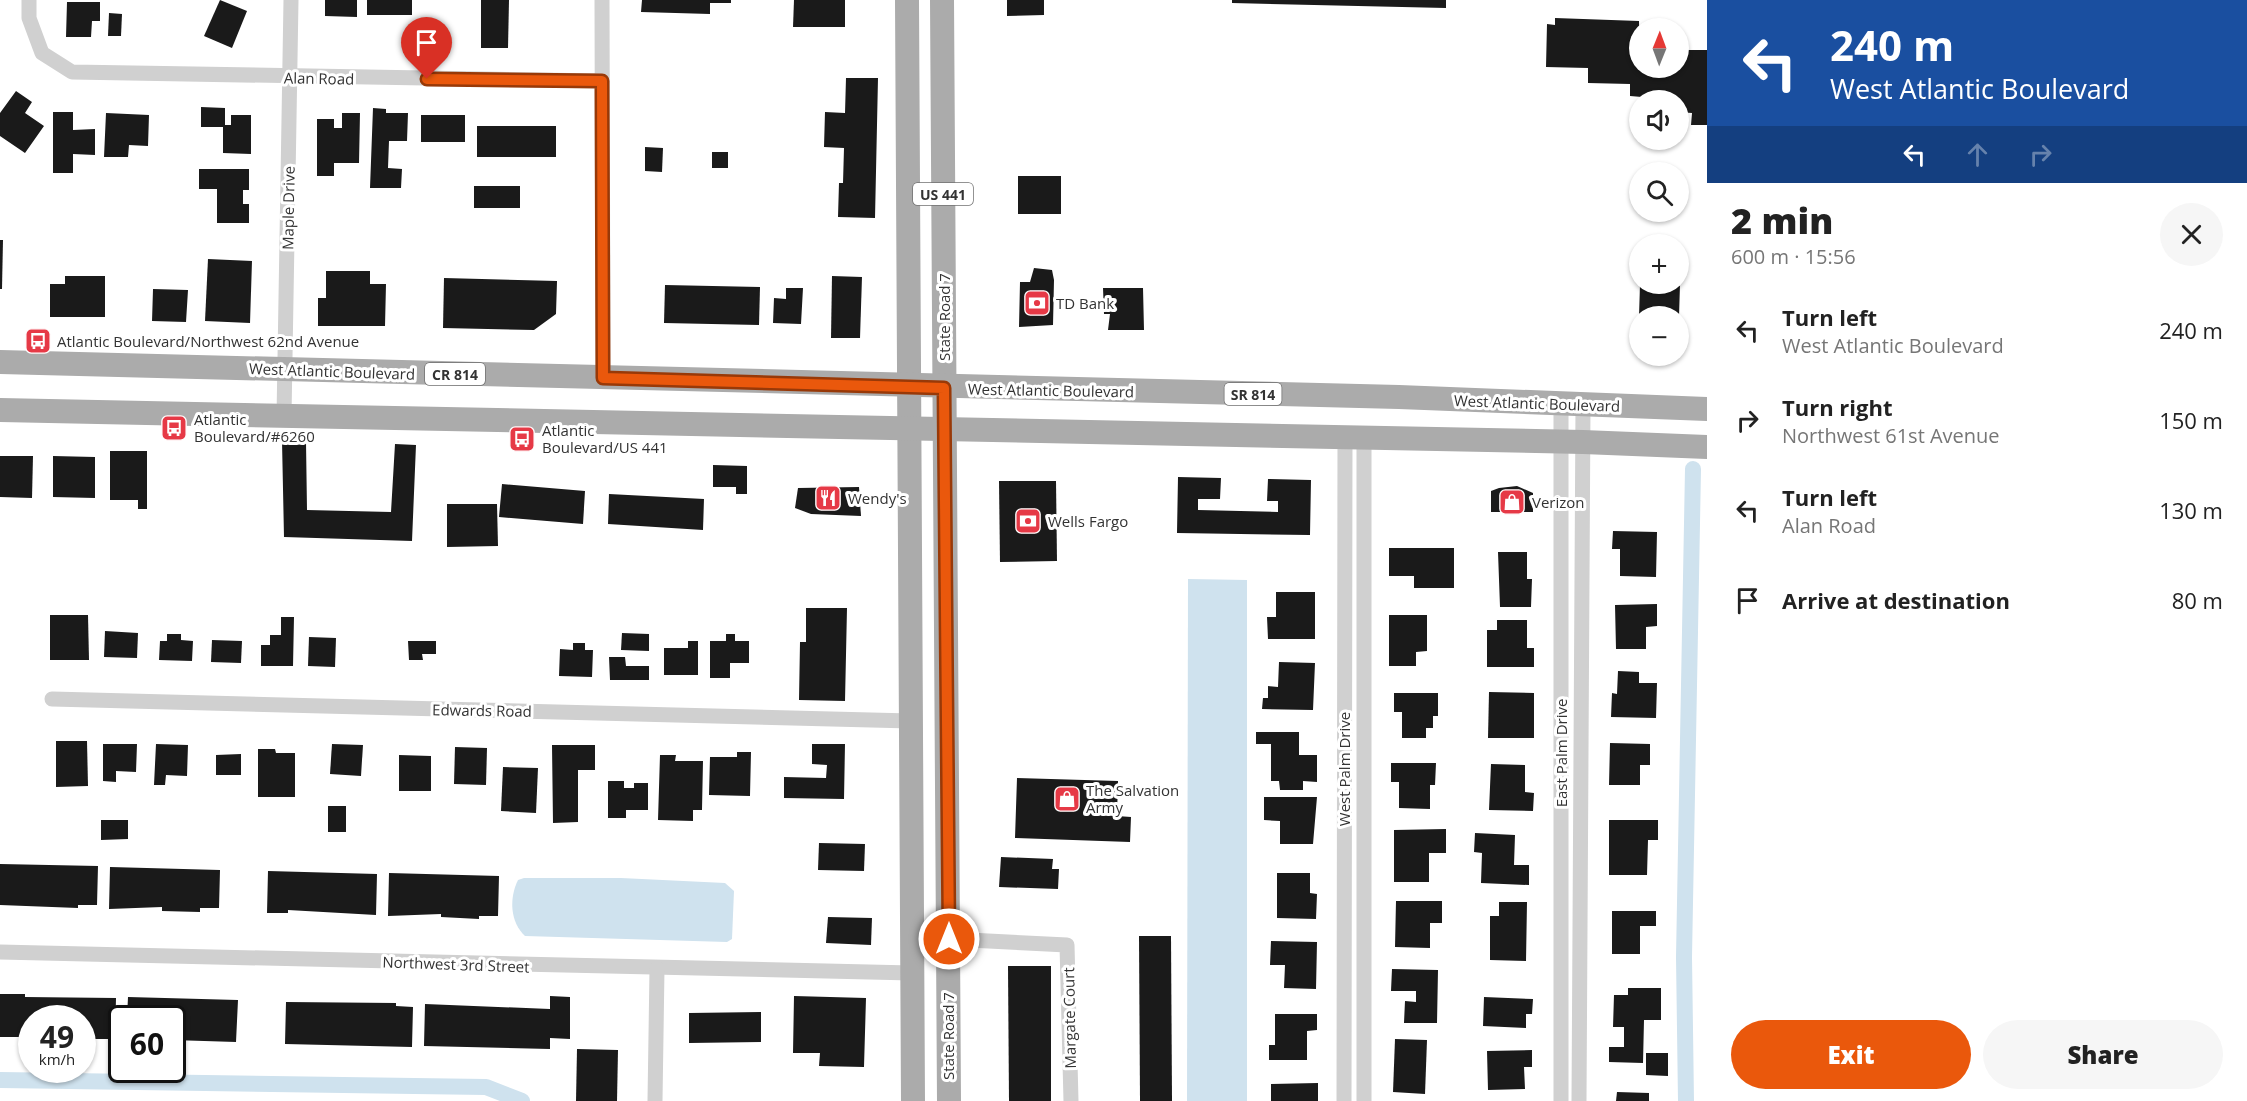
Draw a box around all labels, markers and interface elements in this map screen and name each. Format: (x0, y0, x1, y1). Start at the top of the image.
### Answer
text: 240 m (1830, 16, 1954, 73)
pin (401, 17, 452, 79)
north arrow (1629, 18, 1689, 78)
map controls (1629, 18, 1689, 366)
icon: left (1731, 24, 1809, 102)
icon: arrive (410, 26, 443, 59)
street label: Alan Road (284, 67, 354, 89)
text: West Atlantic Boulevard (1830, 70, 2129, 107)
button: sound (1629, 90, 1689, 150)
icon: left (1898, 138, 1931, 171)
icon: ahead (1961, 138, 1994, 171)
icon: right (2024, 138, 2057, 171)
button: search (1629, 162, 1689, 222)
street label: Maple Drive (277, 166, 299, 250)
road number: US 441 (913, 183, 973, 205)
text: 2 min (1731, 196, 1833, 245)
button: close (2160, 203, 2223, 266)
button: + (1629, 234, 1689, 294)
text: 600 m · 15:56 (1731, 243, 1856, 270)
street label: State Road 7 (934, 273, 954, 361)
bank icon: TD Bank (1022, 288, 1052, 318)
place label: TD Bank (1056, 293, 1114, 313)
text: Turn left (1782, 302, 1877, 332)
button: − (1629, 306, 1689, 366)
icon: left (1731, 314, 1764, 347)
text: 240 m (2159, 315, 2223, 345)
bus stop icon: Atlantic Boulevard/Northwest 62nd Avenue (23, 326, 53, 356)
place label: Atlantic Boulevard/Northwest 62nd Avenue (57, 331, 359, 351)
text: West Atlantic Boulevard (1782, 332, 2004, 359)
street label: West Atlantic Boulevard (249, 358, 415, 384)
road number: CR 814 (425, 363, 485, 385)
street label: West Atlantic Boulevard (968, 379, 1134, 401)
road number: SR 814 (1224, 383, 1282, 405)
street label: West Atlantic Boulevard (1454, 390, 1620, 416)
text: Turn right (1782, 392, 1893, 422)
icon: right (1731, 404, 1764, 437)
text: 150 m (2159, 405, 2223, 435)
place label: Atlantic Boulevard/#6260 (194, 409, 315, 446)
bus stop icon: Atlantic Boulevard/#6260 (159, 413, 189, 443)
place label: Atlantic Boulevard/US 441 (542, 420, 668, 457)
text: Northwest 61st Avenue (1782, 422, 2000, 449)
bus stop icon: Atlantic Boulevard/US 441 (507, 424, 537, 454)
text: Turn left (1782, 482, 1877, 512)
restaurant icon: Wendy's (813, 483, 843, 513)
shop icon: Verizon (1497, 487, 1527, 517)
place label: Wendy's (848, 488, 907, 508)
place label: Verizon (1532, 492, 1585, 512)
icon: left (1731, 494, 1764, 527)
text: 130 m (2159, 495, 2223, 525)
bank icon: Wells Fargo (1013, 506, 1043, 536)
place label: Wells Fargo (1048, 511, 1128, 531)
text: Alan Road (1782, 512, 1876, 539)
icon: arrive (1731, 584, 1764, 617)
text: Arrive at destination (1782, 585, 2010, 615)
text: 80 m (2172, 585, 2223, 615)
street label: Edwards Road (432, 699, 532, 721)
street label: East Palm Drive (1551, 699, 1571, 807)
street label: West Palm Drive (1334, 712, 1354, 826)
place label: The Salvation Army (1086, 780, 1179, 817)
shop icon: The Salvation Army (1052, 784, 1082, 814)
position arrow (917, 907, 981, 971)
street label: Northwest 3rd Street (382, 951, 530, 977)
street label: Margate Court (1058, 967, 1080, 1069)
street label: State Road 7 (938, 992, 958, 1080)
speed limit sign: 60 (108, 1005, 186, 1083)
text: 49 (40, 1016, 74, 1057)
button: Exit (1731, 1020, 1971, 1089)
button: Share (1983, 1020, 2223, 1089)
text: km/h (39, 1049, 75, 1069)

